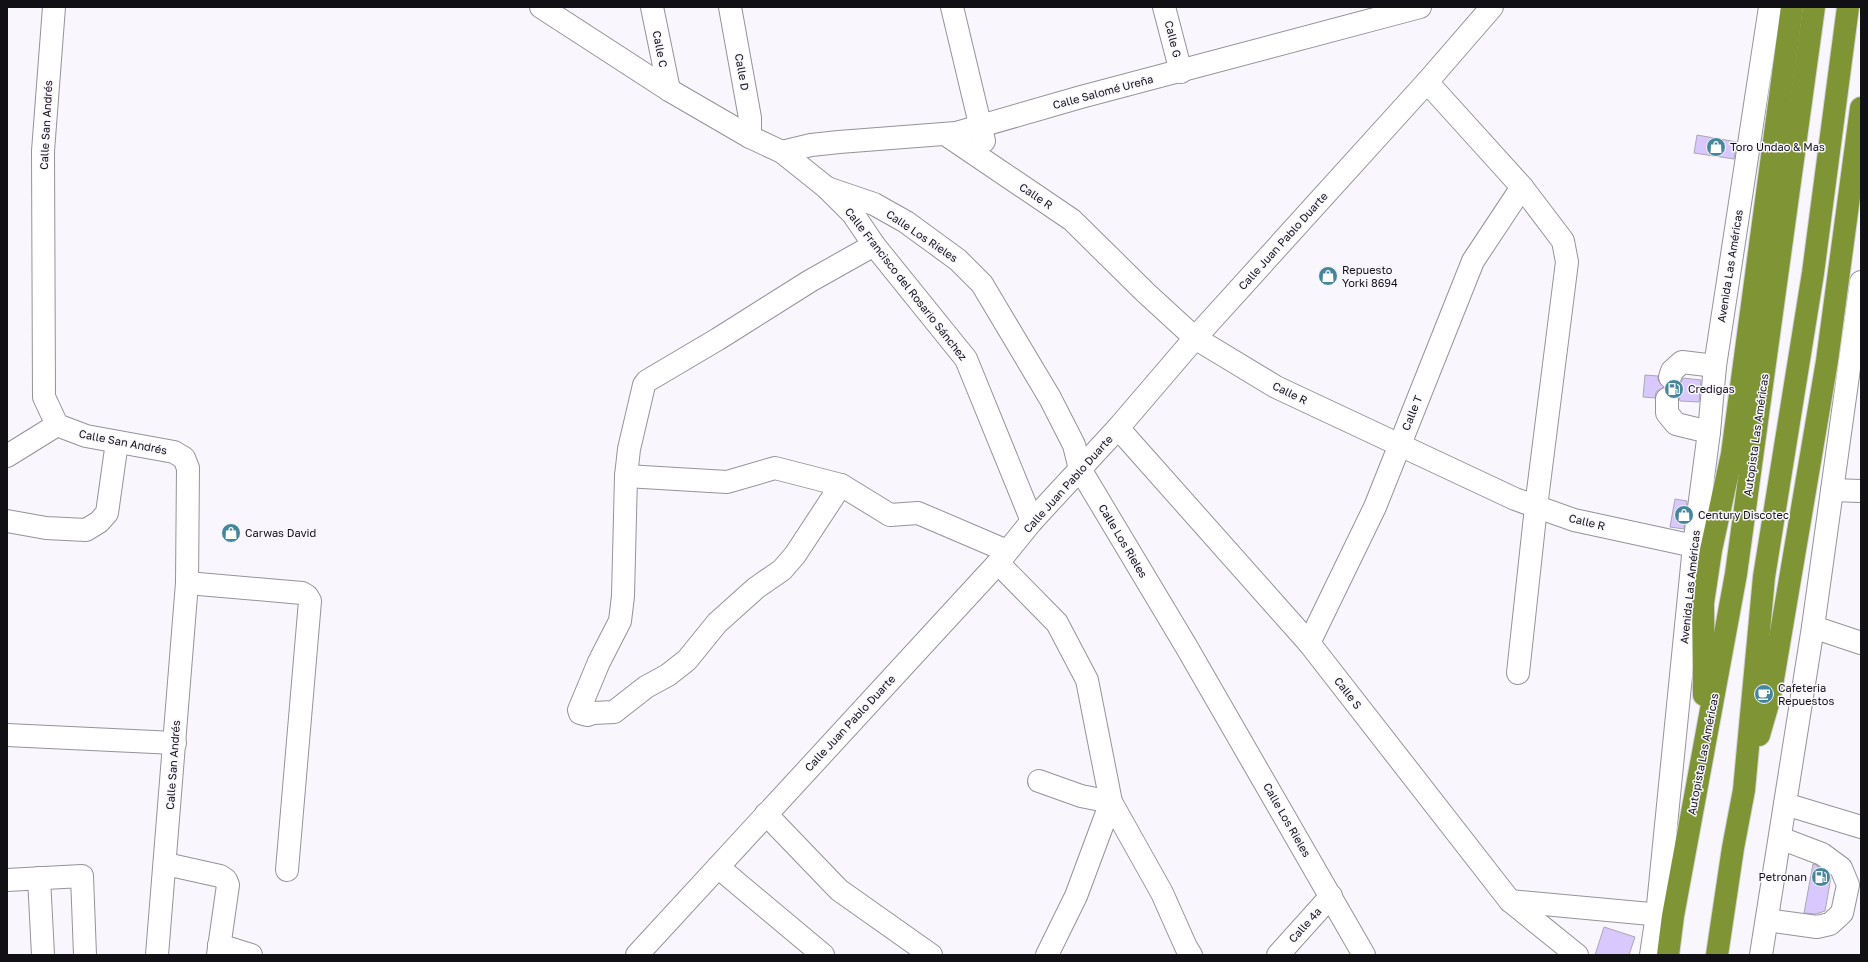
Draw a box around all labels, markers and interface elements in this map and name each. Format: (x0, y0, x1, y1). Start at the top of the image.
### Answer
street label: Calle G (1163, 19, 1184, 59)
street label: Calle C (651, 29, 670, 68)
street label: Calle D (733, 52, 752, 92)
street label: Calle Salomé Ureña (1051, 72, 1155, 111)
street label: Calle San Andrés (37, 80, 54, 170)
shop icon: Toro Undao & Mas (1705, 136, 1727, 158)
place label: Toro Undao & Mas (1730, 140, 1825, 153)
street label: Calle R (1017, 180, 1055, 211)
street label: Calle Juan Pablo Duarte (1235, 189, 1330, 292)
street label: Calle Francisco del Rosario Sánchez (843, 205, 970, 363)
street label: Calle Los Rieles (884, 207, 961, 264)
street label: Avenida Las Américas (1714, 208, 1745, 323)
place label: Repuesto Yorki 8694 (1342, 263, 1398, 289)
shop icon: Repuesto Yorki 8694 (1317, 265, 1339, 287)
street label: Autopista Las Américas (1740, 373, 1771, 497)
fuel station icon: Credigas (1663, 378, 1685, 400)
street label: Calle R (1271, 379, 1310, 407)
place label: Credigas (1688, 382, 1735, 395)
street label: Calle T (1399, 393, 1424, 432)
street label: Calle San Andrés (78, 427, 169, 456)
street label: Calle Juan Pablo Duarte (1020, 432, 1115, 535)
street label: Calle Los Rieles (1096, 502, 1151, 580)
shop icon: Century Discotec (1673, 504, 1695, 526)
place label: Century Discotec (1698, 508, 1789, 521)
street label: Calle R (1567, 511, 1607, 532)
shop icon: Carwas David (220, 522, 242, 544)
place label: Carwas David (245, 526, 316, 539)
street label: Avenida Las Américas (1677, 529, 1702, 645)
street label: Calle Juan Pablo Duarte (802, 672, 898, 774)
street label: Calle S (1332, 674, 1365, 711)
place label: Cafeteria Repuestos (1778, 681, 1834, 707)
cafe icon: Cafeteria Repuestos (1753, 683, 1775, 705)
street label: Autopista Las Américas (1684, 692, 1721, 816)
street label: Calle San Andrés (163, 720, 182, 810)
street label: Calle Los Rieles (1261, 780, 1314, 859)
fuel station icon: Petronan (1810, 866, 1832, 888)
place label: Petronan (1759, 870, 1807, 883)
street label: Calle 4a (1286, 904, 1324, 945)

